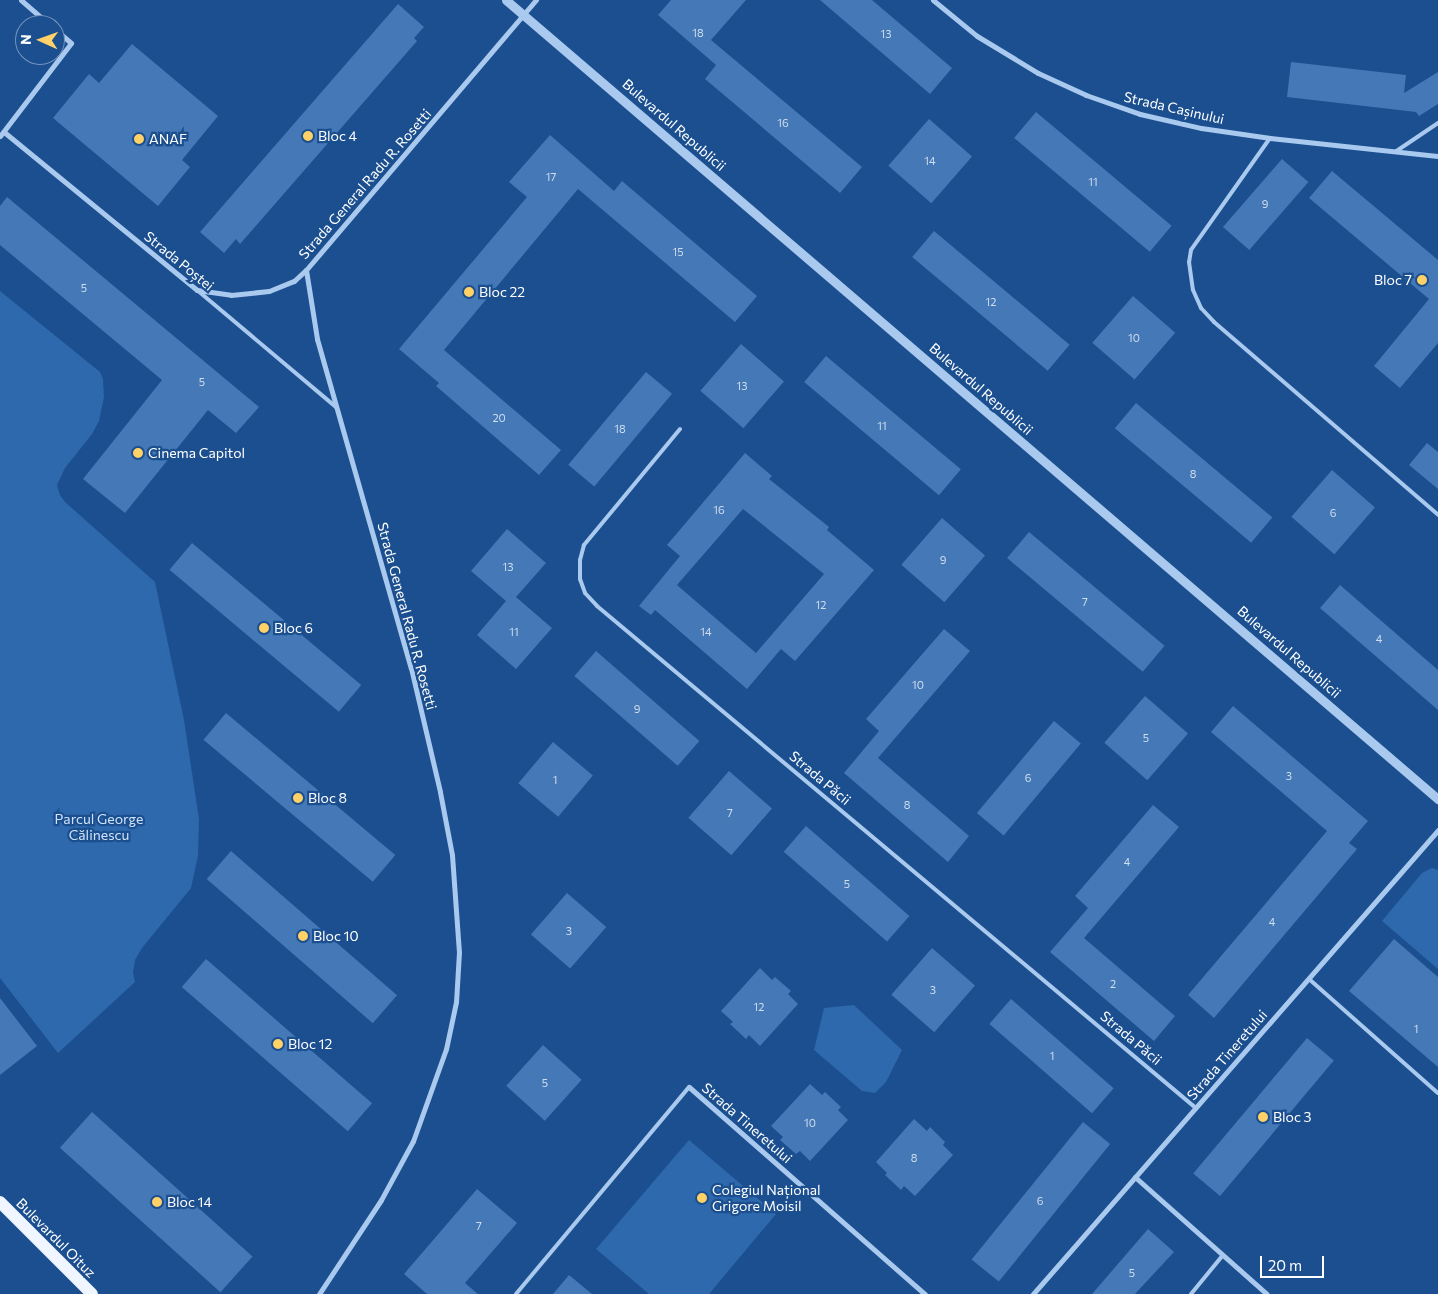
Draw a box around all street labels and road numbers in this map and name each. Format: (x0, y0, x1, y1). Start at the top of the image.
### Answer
street label: Bulevardul Republicii (619, 76, 729, 174)
street label: Strada Cașinului (1122, 88, 1226, 128)
street label: Strada General Radu R. Rosetti (295, 106, 435, 262)
street label: Strada Poștei (141, 228, 217, 294)
street label: Bulevardul Republicii (926, 340, 1036, 438)
street label: Strada General Radu R. Rosetti (374, 521, 440, 711)
street label: Bulevardul Republicii (1234, 603, 1344, 701)
street label: Strada Păcii (786, 748, 854, 808)
street label: Strada Tineretului (1183, 1007, 1271, 1103)
street label: Strada Păcii (1097, 1008, 1165, 1068)
street label: Strada Tineretului (699, 1079, 795, 1167)
street label: Bulevardul Oituz (13, 1195, 99, 1281)

